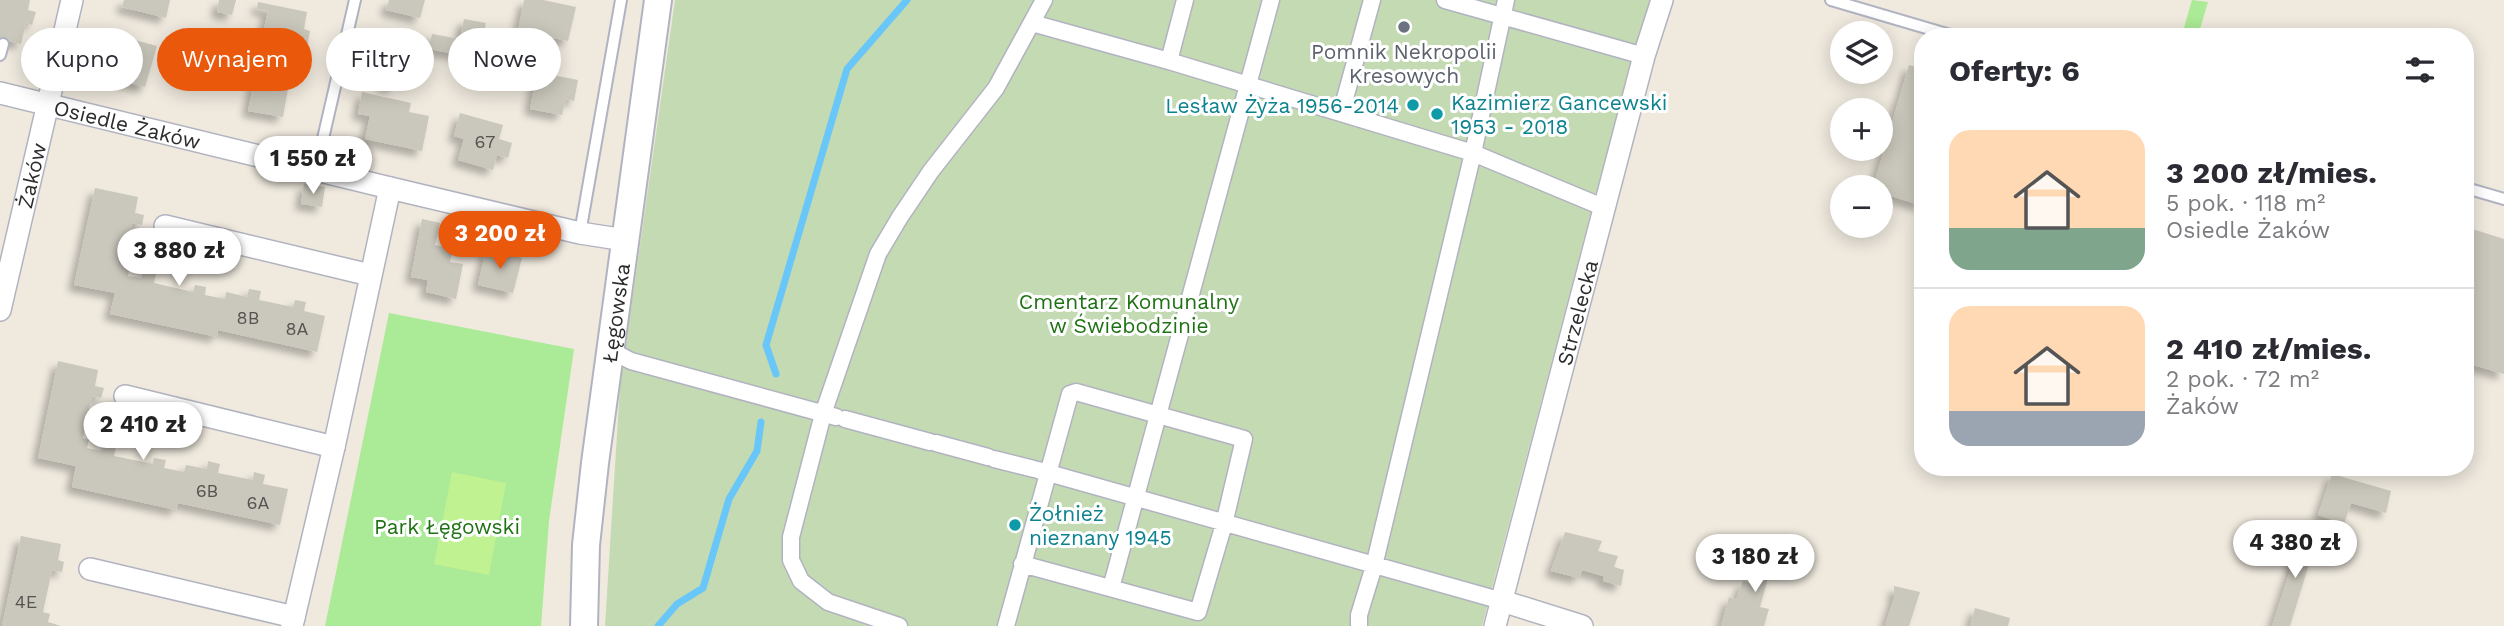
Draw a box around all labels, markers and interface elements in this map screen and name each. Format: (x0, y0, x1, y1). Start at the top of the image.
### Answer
marker: Pomnik Nekropolii Kresowych (1396, 19, 1412, 35)
map controls (1830, 21, 1893, 238)
button: layers (1830, 21, 1893, 84)
chip: Kupno (21, 28, 143, 91)
chip: Wynajem (157, 28, 312, 91)
chip: Filtry (326, 28, 434, 91)
chip: Nowe (448, 28, 561, 91)
place label: Pomnik Nekropolii Kresowych (1311, 39, 1497, 88)
icon: filters (2401, 51, 2439, 89)
text: Oferty: 6 (1949, 53, 2080, 88)
place label: Kazimierz Gancewski 1953 - 2018 (1451, 90, 1667, 139)
place label: Lesław Żyża 1956-2014 (1165, 93, 1399, 118)
street label: Osiedle Żaków (51, 94, 203, 154)
marker: Lesław Żyża 1956-2014 (1405, 97, 1421, 113)
button: + (1830, 98, 1893, 161)
marker: Kazimierz Gancewski 1953 - 2018 (1429, 106, 1445, 122)
house number: 67 (475, 131, 495, 152)
pin: 1 550 zł (241, 136, 385, 196)
street label: Żaków (12, 140, 51, 211)
text: 1 550 zł (270, 145, 356, 172)
text: 3 200 zł/mies. (2166, 155, 2377, 190)
icon: home (2005, 158, 2089, 242)
button: − (1830, 175, 1893, 238)
text: 5 pok. · 118 m² (2166, 190, 2325, 217)
pin: 3 200 zł (428, 212, 572, 271)
text: Osiedle Żaków (2166, 217, 2330, 244)
text: 3 200 zł (454, 220, 546, 247)
pin: 3 880 zł (107, 229, 251, 288)
text: 3 880 zł (133, 237, 225, 264)
street label: Strzelecka (1551, 257, 1603, 368)
street label: Łęgowska (596, 261, 635, 364)
park label: Cmentarz Komunalny w Świebodzinie (1019, 289, 1239, 338)
house number: 8B (237, 307, 259, 328)
house number: 8A (286, 318, 309, 339)
text: 2 410 zł/mies. (2166, 331, 2371, 366)
icon: home (2005, 334, 2089, 418)
text: 2 pok. · 72 m² (2166, 366, 2319, 393)
text: Żaków (2166, 393, 2239, 420)
pin: 2 410 zł (71, 402, 215, 462)
text: 2 410 zł (100, 411, 186, 438)
house number: 6B (196, 480, 218, 501)
house number: 6A (247, 492, 270, 513)
place label: Żołnież nieznany 1945 (1029, 501, 1172, 550)
park label: Park Łęgowski (374, 514, 520, 539)
marker: Żołnież nieznany 1945 (1007, 517, 1023, 533)
pin: 4 380 zł (2223, 520, 2367, 580)
text: 4 380 zł (2249, 529, 2341, 556)
pin: 3 180 zł (1683, 534, 1827, 594)
text: 3 180 zł (1712, 543, 1798, 570)
house number: 4E (15, 591, 37, 612)

